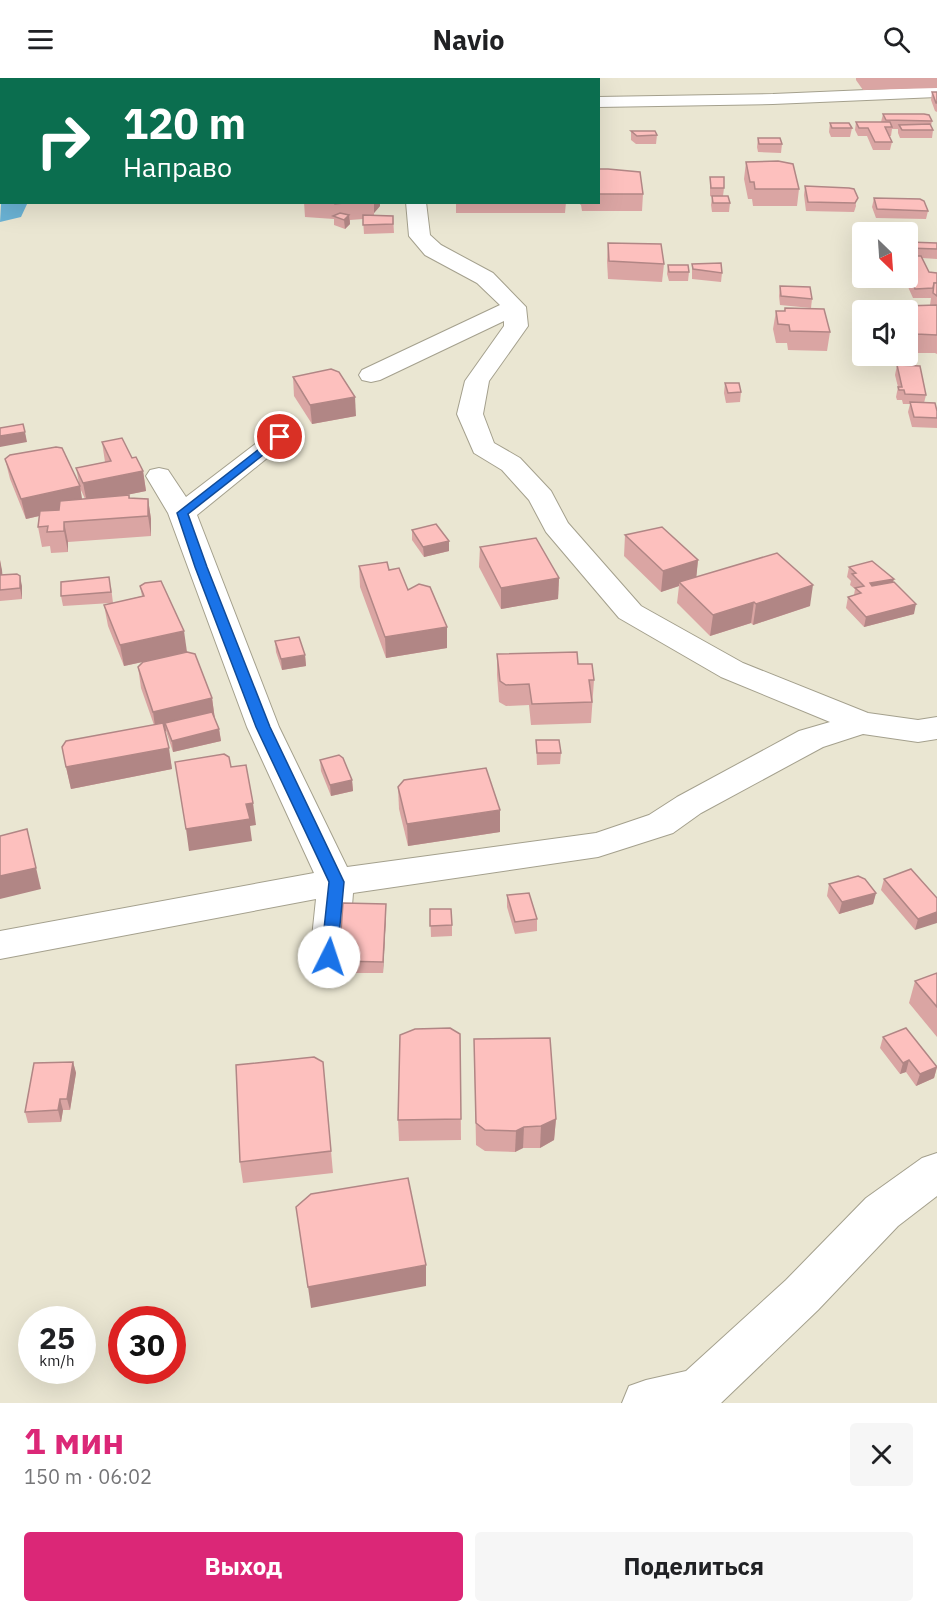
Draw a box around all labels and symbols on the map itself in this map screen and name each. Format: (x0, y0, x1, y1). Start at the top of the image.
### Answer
north arrow (852, 222, 918, 288)
pin (254, 411, 305, 462)
position arrow (297, 925, 361, 989)
speed limit sign: 30 (108, 1306, 186, 1384)

